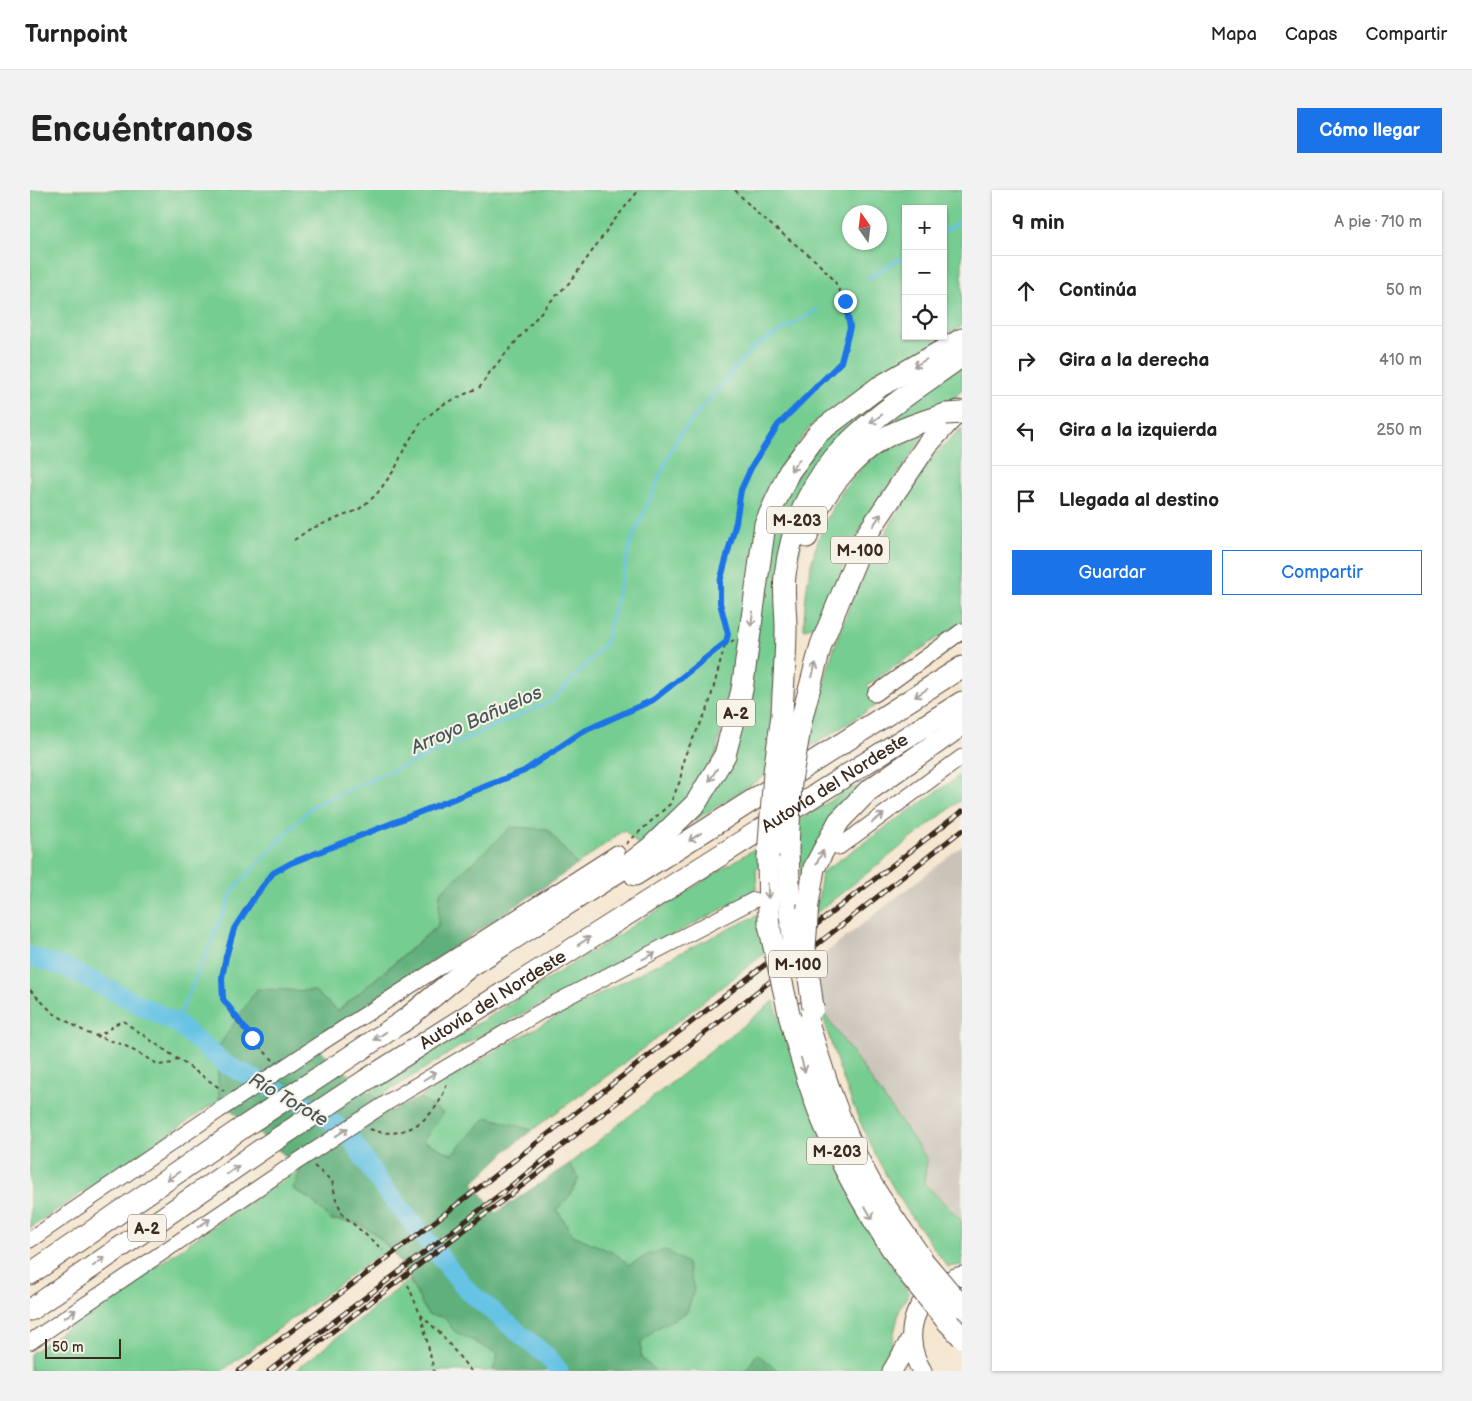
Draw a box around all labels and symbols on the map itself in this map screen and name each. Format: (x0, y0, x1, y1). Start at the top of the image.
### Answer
north arrow (842, 205, 887, 250)
route end (834, 290, 857, 313)
one-way arrow (913, 359, 927, 369)
one-way arrow (869, 414, 883, 424)
one-way arrow (790, 458, 801, 471)
road number: M-203 (767, 506, 827, 534)
one-way arrow (872, 513, 882, 527)
road number: M-100 (831, 536, 889, 564)
one-way arrow (747, 611, 757, 627)
one-way arrow (810, 662, 820, 678)
water label: Arroyo Bañuelos (407, 681, 546, 760)
one-way arrow (914, 689, 928, 699)
road number: A-2 (717, 699, 755, 726)
street label: Autovía del Nordeste (758, 729, 912, 837)
one-way arrow (708, 768, 718, 782)
one-way arrow (871, 813, 885, 823)
one-way arrow (688, 832, 702, 842)
one-way arrow (816, 850, 825, 865)
one-way arrow (763, 882, 773, 899)
one-way arrow (577, 936, 591, 946)
street label: Autovía del Nordeste (416, 946, 570, 1054)
one-way arrow (641, 951, 656, 961)
road number: M-100 (769, 951, 827, 978)
route start (241, 1027, 264, 1050)
one-way arrow (374, 1031, 388, 1041)
one-way arrow (799, 1057, 808, 1073)
water label: Río Torote (244, 1068, 332, 1132)
one-way arrow (422, 1071, 436, 1081)
one-way arrow (334, 1127, 348, 1137)
road number: M-203 (807, 1138, 867, 1164)
one-way arrow (225, 1165, 239, 1175)
one-way arrow (166, 1170, 180, 1181)
one-way arrow (865, 1205, 875, 1220)
road number: A-2 (128, 1214, 166, 1242)
one-way arrow (197, 1218, 211, 1228)
one-way arrow (92, 1257, 106, 1267)
one-way arrow (63, 1309, 77, 1319)
scale bar (45, 1336, 121, 1359)

